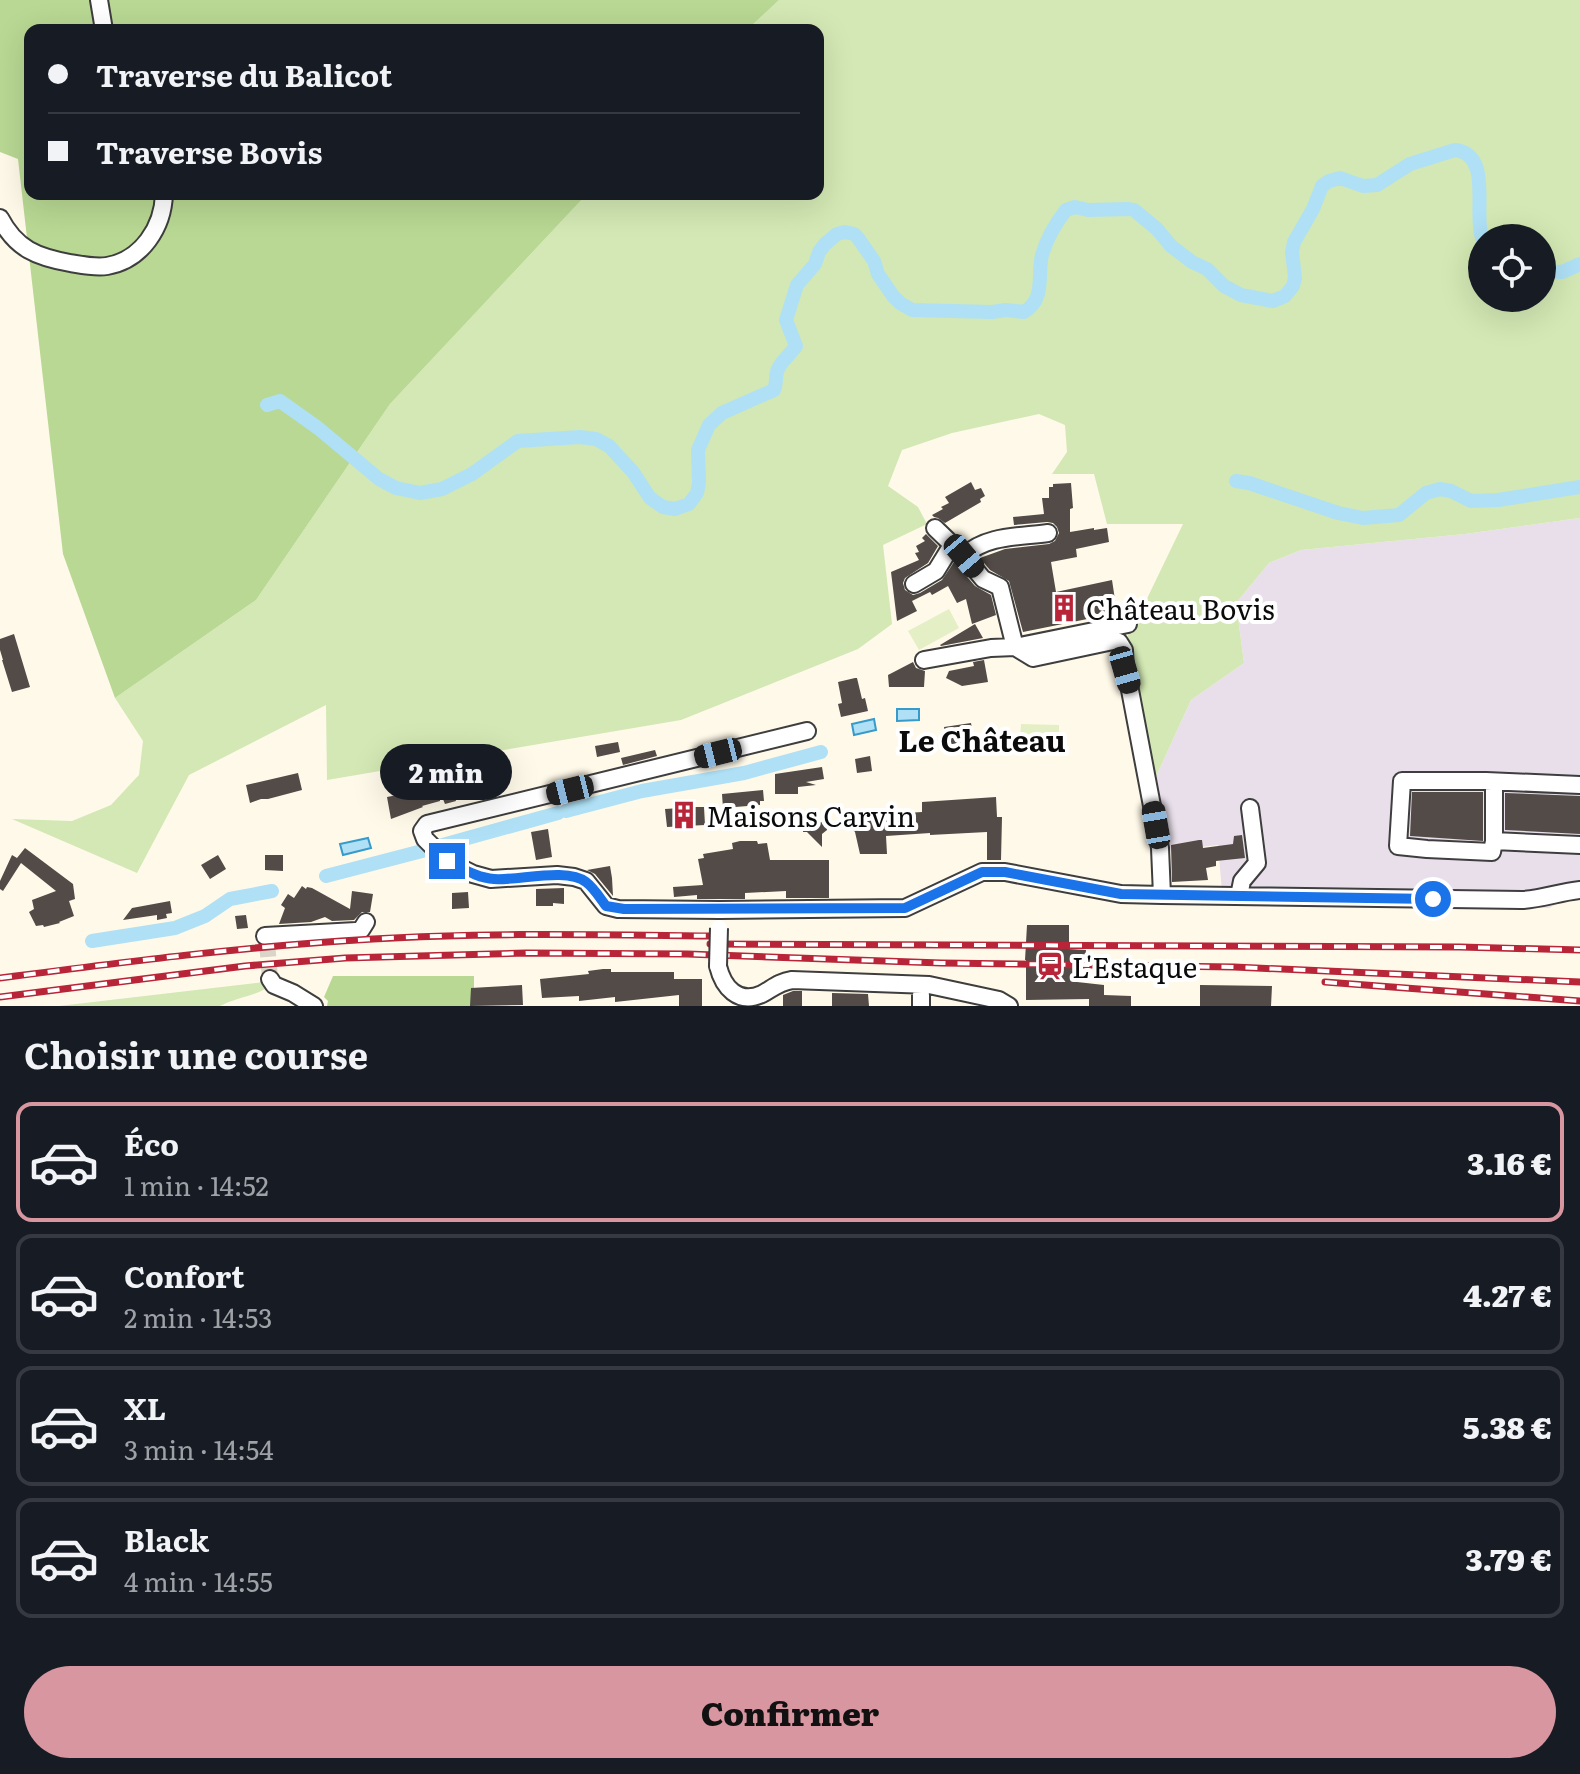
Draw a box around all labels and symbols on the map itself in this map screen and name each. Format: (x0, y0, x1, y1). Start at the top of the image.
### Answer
car (939, 530, 989, 582)
place label: Château Bovis (1086, 587, 1275, 629)
building icon: Château Bovis (1049, 593, 1079, 623)
car (1107, 644, 1143, 696)
district label: Le Château (898, 717, 1066, 761)
car (692, 736, 744, 770)
callout: 2 min (381, 745, 513, 801)
car (544, 773, 596, 807)
place label: Maisons Carvin (706, 794, 915, 836)
car (1140, 799, 1172, 851)
building icon: Maisons Carvin (669, 800, 699, 830)
route end (429, 843, 465, 879)
route start (1415, 881, 1451, 917)
place label: L'Estaque (1072, 945, 1197, 987)
station icon: L'Estaque (1035, 951, 1065, 981)

